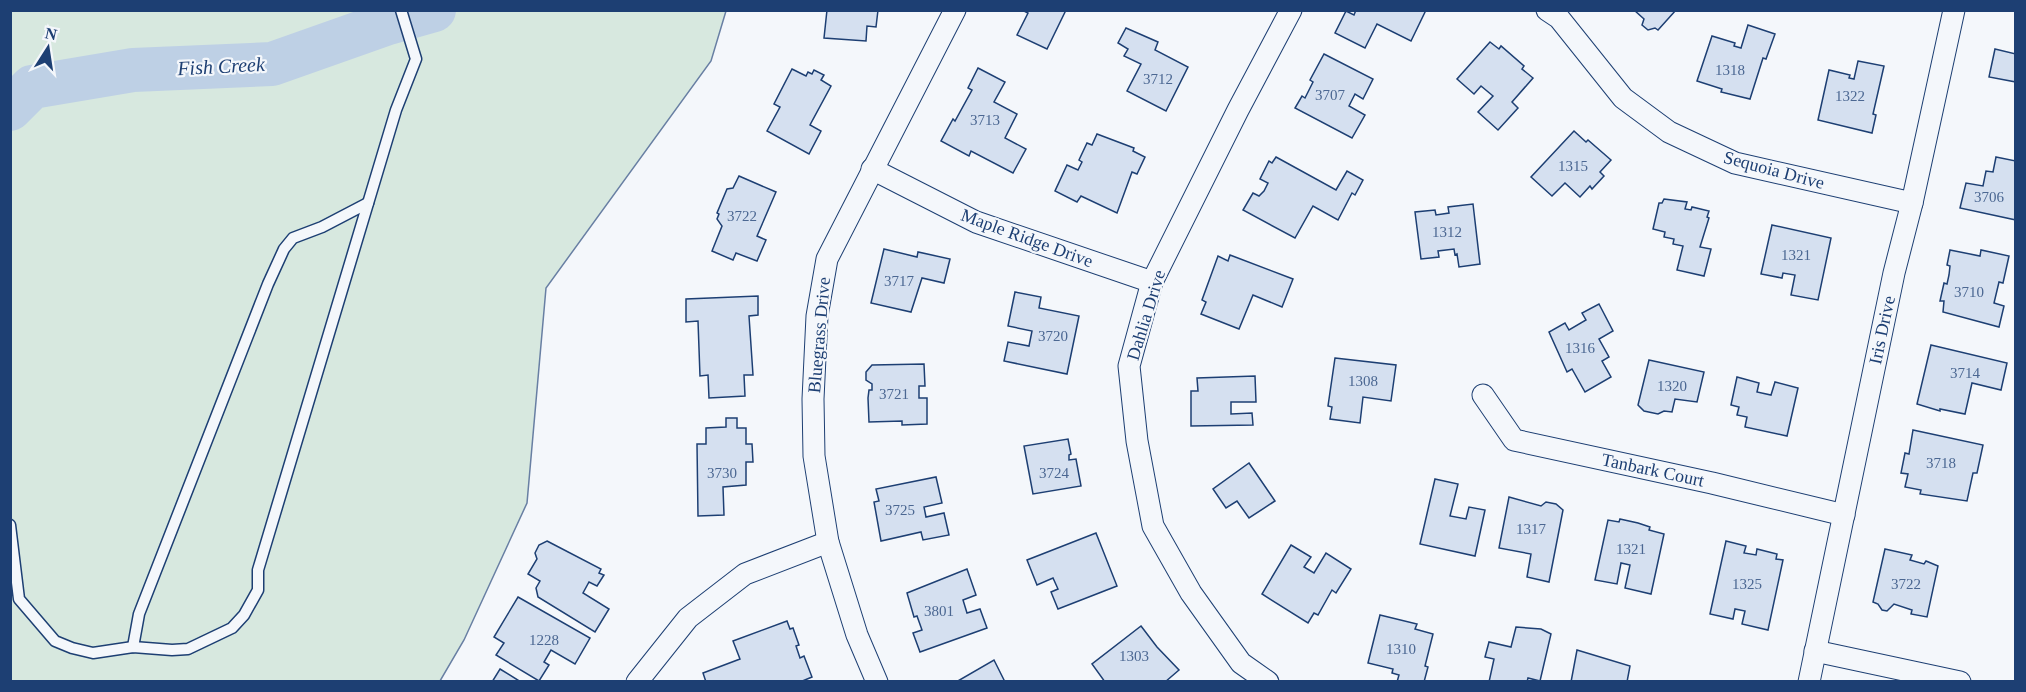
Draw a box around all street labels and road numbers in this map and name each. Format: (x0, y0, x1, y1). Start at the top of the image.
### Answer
street label: Sequoia Drive (1721, 147, 1827, 193)
street label: Maple Ridge Drive (958, 205, 1096, 271)
street label: Dahlia Drive (1123, 267, 1169, 363)
street label: Bluegrass Drive (804, 276, 834, 394)
street label: Iris Drive (1865, 294, 1899, 366)
street label: Tanbark Court (1600, 449, 1706, 491)

